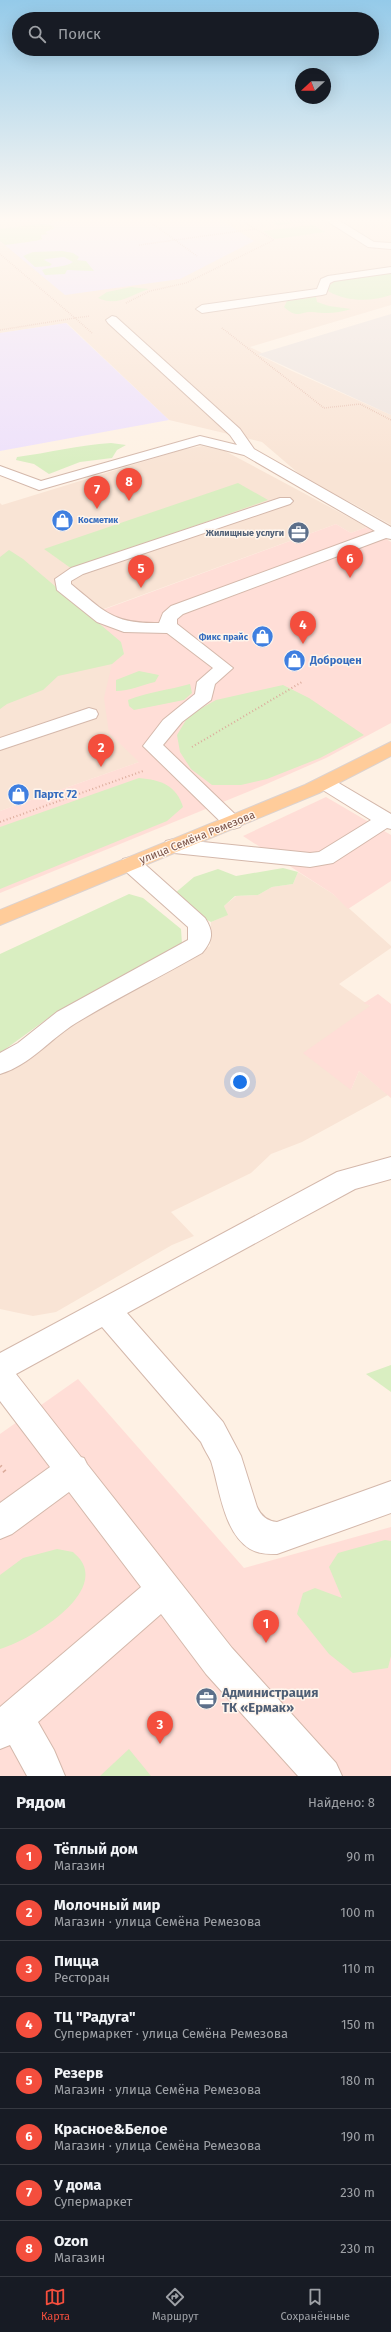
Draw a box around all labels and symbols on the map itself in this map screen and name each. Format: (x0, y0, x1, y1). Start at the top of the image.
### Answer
north arrow (295, 68, 331, 104)
pin: 8 (116, 468, 142, 501)
pin: 7 (84, 476, 110, 509)
shop icon: Косметик (50, 507, 76, 533)
place label: Косметик (78, 515, 118, 525)
office icon: Жилищные услуги (286, 520, 312, 546)
place label: Жилищные услуги (205, 528, 284, 538)
pin: 6 (337, 545, 363, 578)
pin: 5 (128, 555, 154, 588)
pin: 4 (290, 611, 316, 644)
shop icon: Фикс прайс (250, 624, 276, 650)
place label: Фикс прайс (199, 632, 249, 642)
shop icon: Доброцен (281, 647, 307, 673)
place label: Доброцен (309, 654, 362, 667)
pin: 2 (88, 734, 114, 767)
shop icon: Партс 72 (6, 781, 32, 807)
place label: Партс 72 (34, 788, 77, 801)
street label: улица Семёна Ремезова (138, 808, 257, 867)
your location (230, 1072, 250, 1092)
pin: 1 (253, 1610, 279, 1643)
place label: Администрация ТК «Ермак» (221, 1685, 318, 1715)
office icon: Администрация ТК «Ермак» (193, 1686, 219, 1712)
pin: 3 (147, 1711, 173, 1744)

